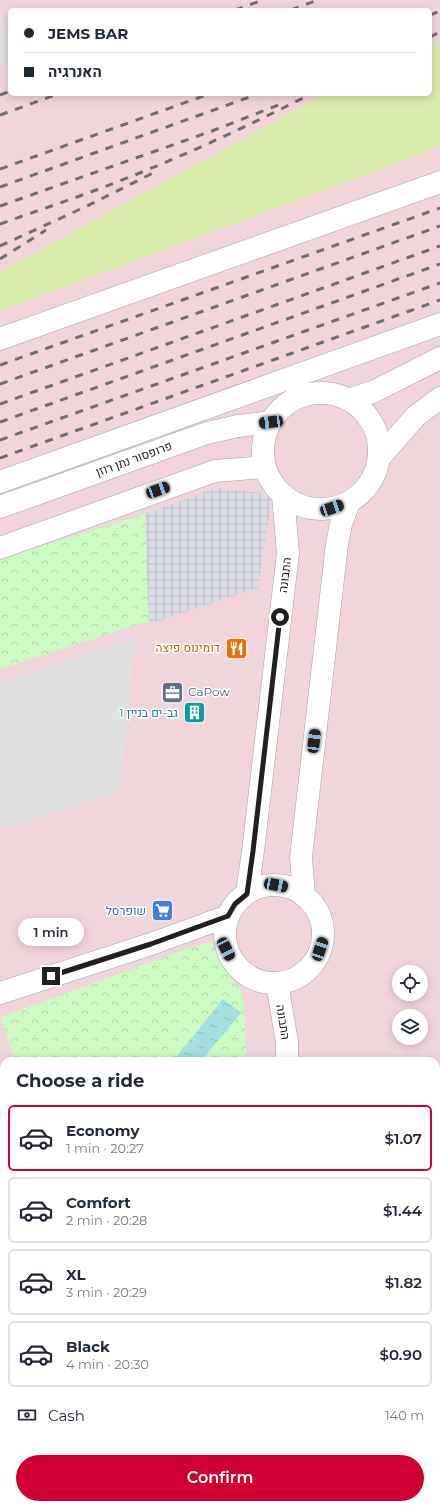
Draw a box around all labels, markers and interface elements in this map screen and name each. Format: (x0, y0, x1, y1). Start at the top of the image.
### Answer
text: JEMS BAR (48, 24, 128, 43)
text: האנרגיה (48, 62, 102, 81)
car (258, 415, 284, 429)
street label: פרופסור נתן רוזן (94, 438, 174, 479)
car (145, 480, 171, 500)
car (319, 498, 345, 518)
street label: התבונה (275, 556, 294, 594)
route start (271, 608, 289, 626)
restaurant icon: דומינוס פיצה (223, 635, 249, 661)
place label: דומינוס פיצה (156, 640, 220, 655)
office icon: CaPow (160, 679, 186, 705)
place label: CaPow (188, 684, 230, 699)
building icon: גב-ים בניין 1 (181, 700, 207, 726)
place label: גב-ים בניין 1 (119, 705, 178, 720)
car (307, 728, 321, 754)
car (263, 877, 289, 893)
supermarket icon: שופרסל (149, 898, 175, 924)
place label: שופרסל (106, 903, 146, 918)
callout: 1 min (18, 918, 84, 946)
text: 1 min (34, 924, 68, 940)
car (215, 936, 237, 962)
car (311, 936, 329, 962)
map controls (392, 965, 428, 1045)
button: locate (392, 965, 428, 1001)
route end (42, 967, 60, 985)
street label: התבונה (273, 1003, 294, 1041)
button: layers (392, 1009, 428, 1045)
text: Choose a ride (16, 1070, 144, 1092)
icon: car (18, 1120, 54, 1156)
text: Economy (66, 1121, 139, 1140)
text: $1.07 (384, 1129, 422, 1148)
text: 1 min · 20:27 (66, 1140, 144, 1156)
icon: car (18, 1192, 54, 1228)
text: Comfort (66, 1193, 131, 1212)
text: $1.44 (383, 1201, 422, 1220)
text: 2 min · 20:28 (66, 1212, 147, 1228)
icon: car (18, 1264, 54, 1300)
text: XL (66, 1265, 85, 1284)
text: $1.82 (385, 1273, 422, 1292)
text: 3 min · 20:29 (66, 1284, 147, 1300)
icon: car (18, 1336, 54, 1372)
text: Black (66, 1337, 110, 1356)
text: $0.90 (379, 1345, 422, 1364)
text: 4 min · 20:30 (66, 1356, 149, 1372)
icon: cash (16, 1404, 38, 1426)
text: Cash (48, 1406, 85, 1425)
text: 140 m (385, 1407, 424, 1423)
button: Confirm (16, 1455, 424, 1501)

